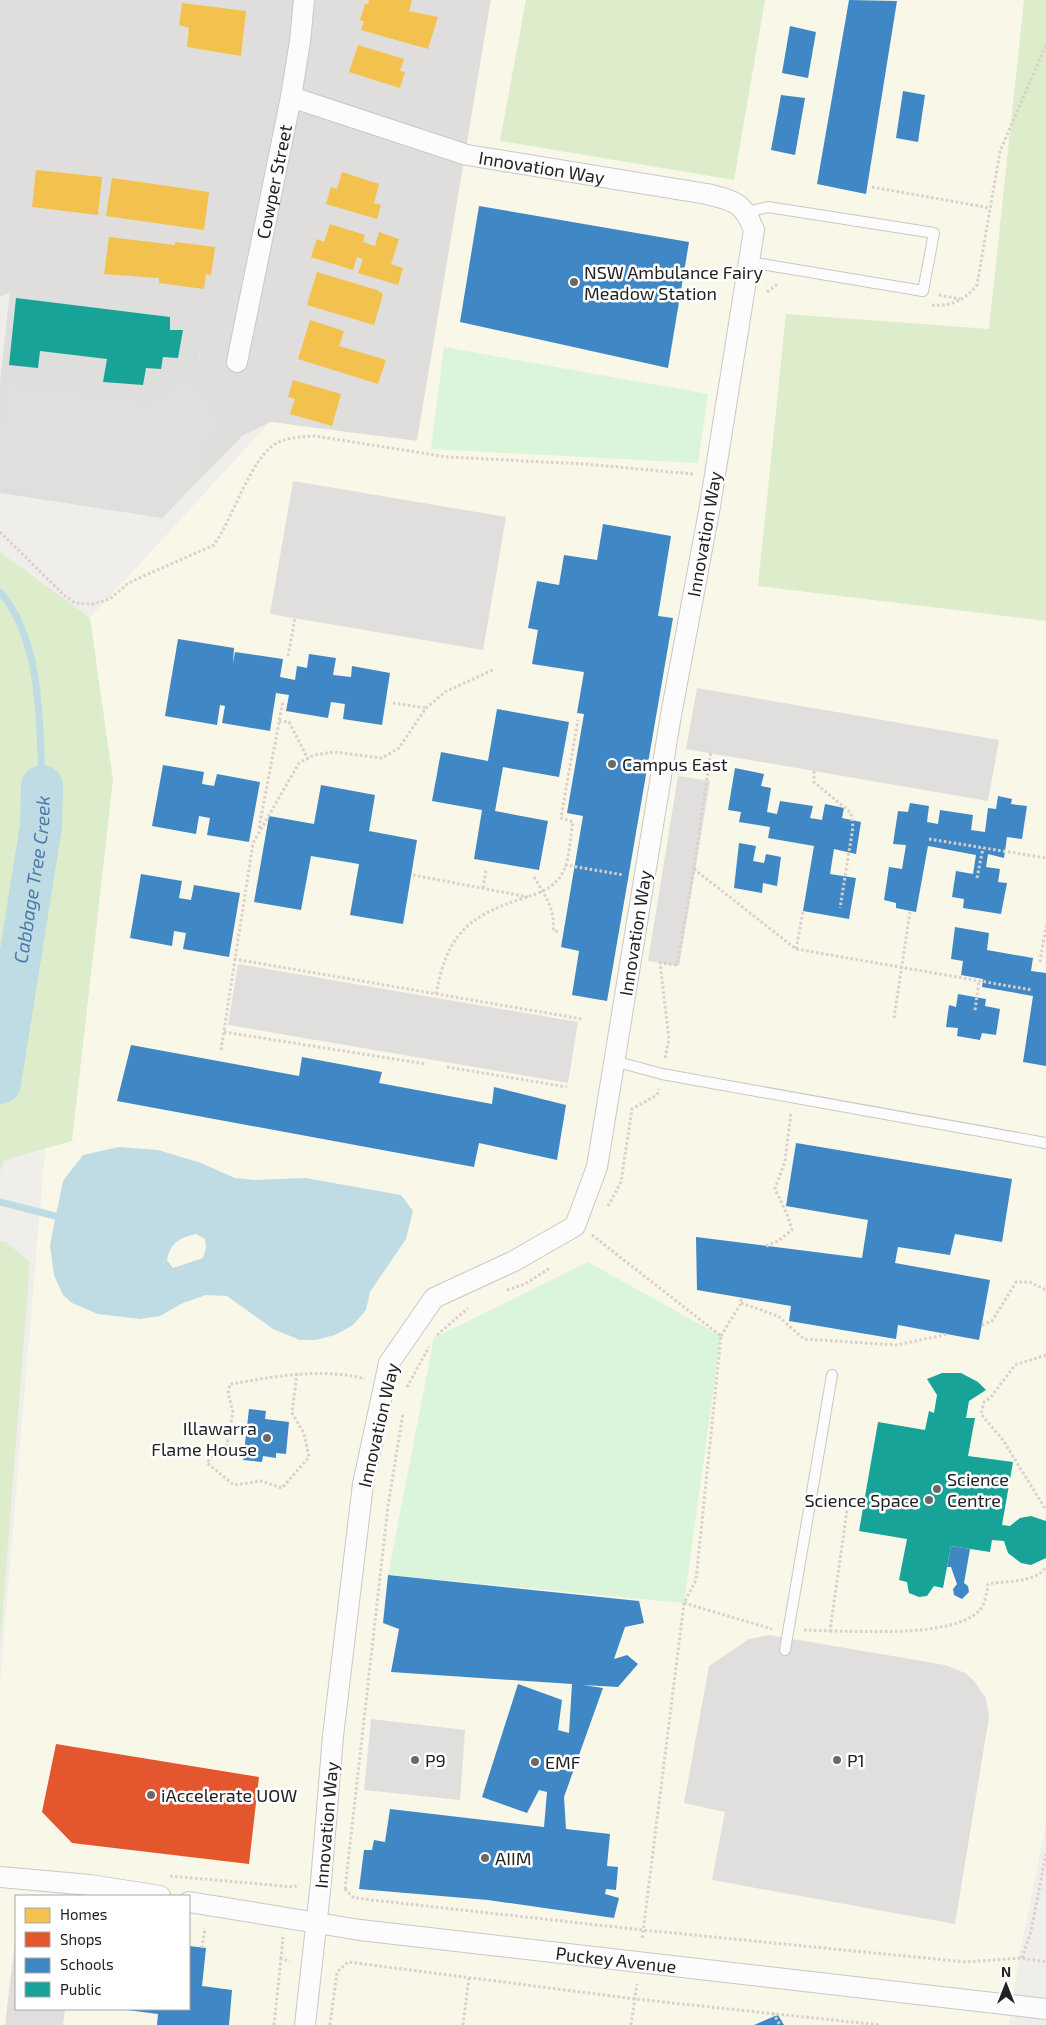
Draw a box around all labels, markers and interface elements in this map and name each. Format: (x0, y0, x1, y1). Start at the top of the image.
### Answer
street label: Cowper Street (251, 122, 296, 241)
street label: Innovation Way (477, 146, 607, 188)
place label: NSW Ambulance Fairy Meadow Station (584, 261, 764, 304)
marker: NSW Ambulance Fairy Meadow Station (568, 276, 580, 288)
street label: Innovation Way (682, 469, 726, 599)
place label: Campus East (622, 753, 728, 775)
marker: Campus East (606, 758, 618, 770)
water label: Cabbage Tree Creek (8, 795, 53, 965)
street label: Innovation Way (614, 868, 656, 998)
street label: Innovation Way (353, 1360, 403, 1489)
place label: Illawarra Flame House (151, 1417, 257, 1460)
marker: Illawarra Flame House (261, 1432, 273, 1444)
place label: Science Centre (947, 1468, 1009, 1511)
marker: Science Centre (931, 1483, 943, 1495)
place label: Science Space (804, 1489, 919, 1511)
marker: Science Space (923, 1494, 935, 1506)
place label: P9 (425, 1749, 446, 1771)
place label: P1 (847, 1749, 865, 1771)
place label: EMF (545, 1751, 581, 1773)
marker: P9 (409, 1754, 421, 1766)
marker: P1 (831, 1754, 843, 1766)
marker: EMF (529, 1756, 541, 1768)
street label: Innovation Way (310, 1760, 343, 1889)
place label: iAccelerate UOW (161, 1784, 297, 1806)
marker: iAccelerate UOW (145, 1789, 157, 1801)
place label: AIIM (495, 1847, 531, 1869)
marker: AIIM (479, 1852, 491, 1864)
legend (15, 1895, 190, 2010)
text: Homes (60, 1905, 107, 1923)
text: Shops (60, 1930, 102, 1948)
street label: Puckey Avenue (555, 1942, 678, 1977)
text: Schools (60, 1955, 114, 1973)
north arrow (981, 1960, 1031, 2010)
text: N (1001, 1963, 1011, 1980)
text: Public (60, 1980, 101, 1998)

